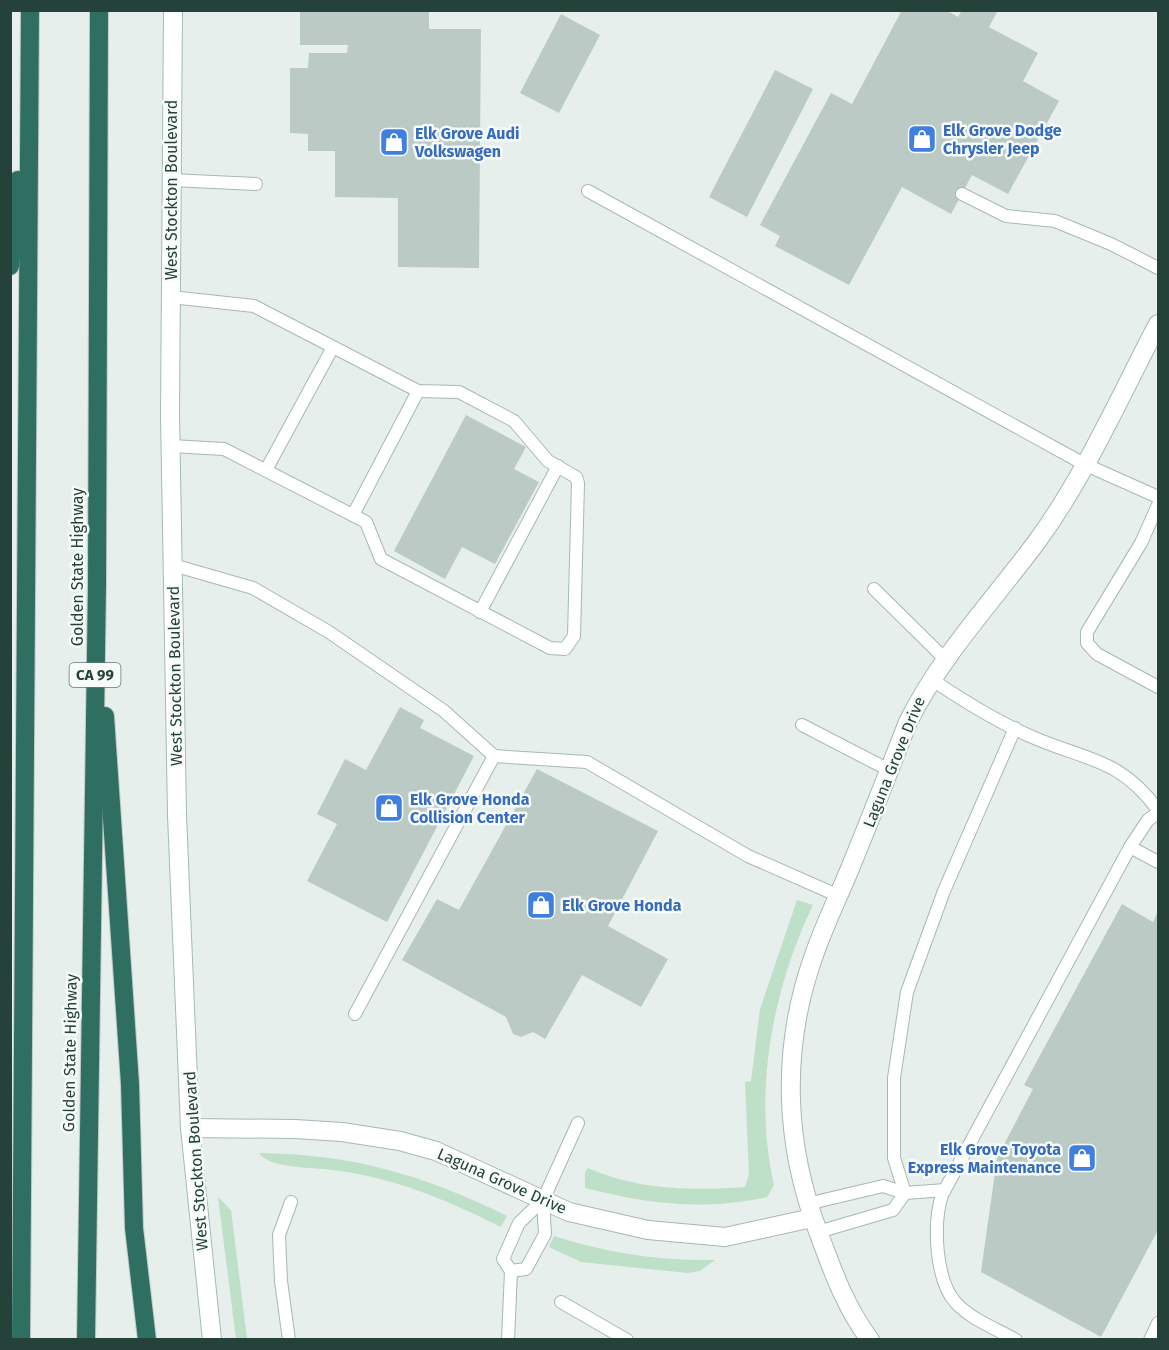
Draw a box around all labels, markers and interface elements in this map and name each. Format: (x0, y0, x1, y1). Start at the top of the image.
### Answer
street label: West Stockton Boulevard (162, 100, 181, 280)
place label: Elk Grove Dodge Chrysler Jeep (943, 121, 1062, 158)
shop icon: Elk Grove Dodge Chrysler Jeep (906, 123, 938, 155)
place label: Elk Grove Audi Volkswagen (414, 124, 520, 161)
shop icon: Elk Grove Audi Volkswagen (378, 126, 410, 158)
street label: Golden State Highway (68, 488, 87, 646)
street label: West Stockton Boulevard (164, 586, 186, 766)
road number: CA 99 (70, 663, 121, 687)
street label: Laguna Grove Drive (859, 694, 929, 830)
place label: Elk Grove Honda Collision Center (410, 790, 530, 827)
shop icon: Elk Grove Honda Collision Center (373, 792, 405, 824)
shop icon: Elk Grove Honda (525, 889, 557, 921)
place label: Elk Grove Honda (562, 896, 682, 915)
street label: Golden State Highway (59, 974, 81, 1132)
street label: West Stockton Boulevard (180, 1070, 212, 1252)
place label: Elk Grove Toyota Express Maintenance (908, 1140, 1061, 1177)
shop icon: Elk Grove Toyota Express Maintenance (1066, 1142, 1098, 1174)
street label: Laguna Grove Drive (434, 1144, 570, 1218)

